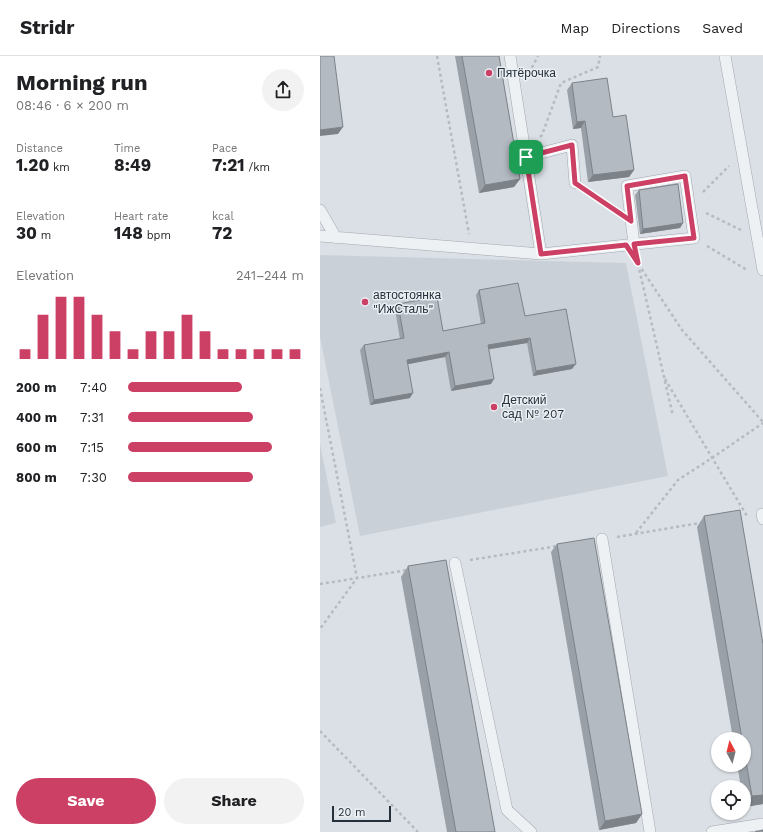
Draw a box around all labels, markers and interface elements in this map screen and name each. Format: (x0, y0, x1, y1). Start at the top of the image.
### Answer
text: Stridr (20, 16, 74, 39)
text: Map (561, 20, 589, 36)
text: Directions (611, 20, 680, 36)
text: Saved (702, 20, 743, 36)
place label: Пятёрочка (497, 66, 556, 80)
marker: Пятёрочка (484, 68, 494, 78)
button: share (262, 69, 304, 111)
text: Morning run (16, 70, 148, 95)
text: 08:46 · 6 × 200 m (16, 98, 129, 113)
pin (509, 140, 543, 174)
text: Distance (16, 142, 63, 155)
text: Time (114, 142, 140, 155)
text: Pace (212, 142, 237, 155)
icon: arrive (515, 146, 537, 168)
text: 1.20 (16, 155, 49, 175)
text: 8:49 (114, 155, 151, 175)
text: 7:21 (212, 155, 245, 175)
text: km (49, 161, 70, 174)
text: /km (245, 161, 270, 174)
text: Elevation (16, 210, 65, 223)
text: Heart rate (114, 210, 168, 223)
text: kcal (212, 210, 234, 223)
text: 30 (16, 223, 37, 243)
text: 148 (114, 223, 143, 243)
text: 72 (212, 223, 232, 243)
text: m (37, 229, 51, 242)
text: bpm (143, 229, 171, 242)
text: Elevation (16, 268, 74, 283)
text: 241–244 m (236, 268, 304, 283)
place label: автостоянка "ИжСталь" (373, 288, 441, 316)
marker: автостоянка "ИжСталь" (360, 297, 370, 307)
text: 200 m (16, 380, 56, 395)
text: 7:40 (80, 380, 107, 395)
place label: Детский сад № 207 (502, 393, 564, 421)
marker: Детский сад № 207 (489, 402, 499, 412)
text: 400 m (16, 410, 57, 425)
text: 7:31 (80, 410, 104, 425)
text: 600 m (16, 440, 57, 455)
text: 7:15 (80, 440, 104, 455)
text: 800 m (16, 470, 57, 485)
text: 7:30 (80, 470, 107, 485)
north arrow (711, 732, 751, 772)
map controls (711, 732, 751, 820)
button: Save (16, 778, 156, 824)
button: Share (164, 778, 304, 824)
button: locate (711, 780, 751, 820)
scale bar (332, 804, 391, 823)
text: 20 m (338, 806, 366, 819)

